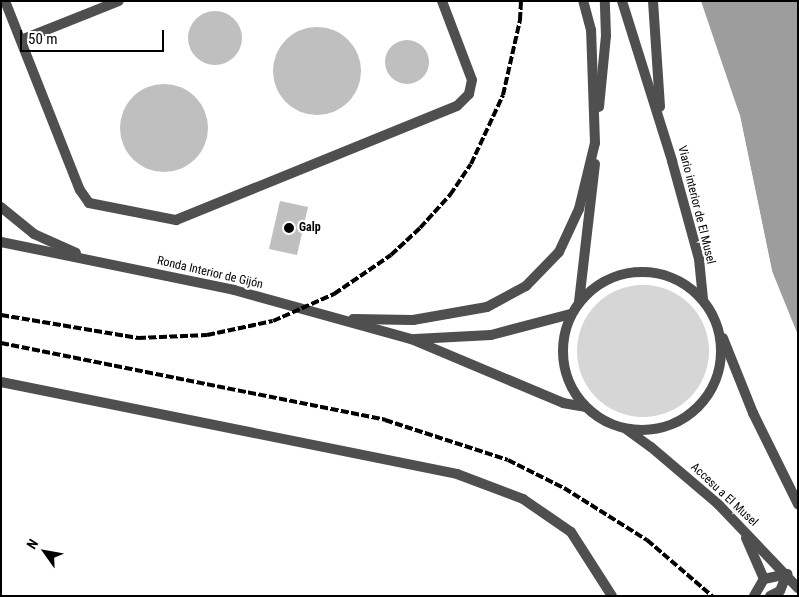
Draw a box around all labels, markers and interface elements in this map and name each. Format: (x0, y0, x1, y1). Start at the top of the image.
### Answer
scale bar (22, 20, 166, 52)
text: 50 m (28, 30, 58, 48)
street label: Viario interior de El Musel (674, 144, 718, 266)
place label: Galp (299, 221, 321, 235)
marker: Galp (283, 222, 295, 234)
street label: Ronda Interior de Gijón (156, 254, 264, 292)
street label: Accesu a El Musel (688, 460, 760, 530)
north arrow (20, 527, 70, 577)
text: N (23, 536, 41, 552)

